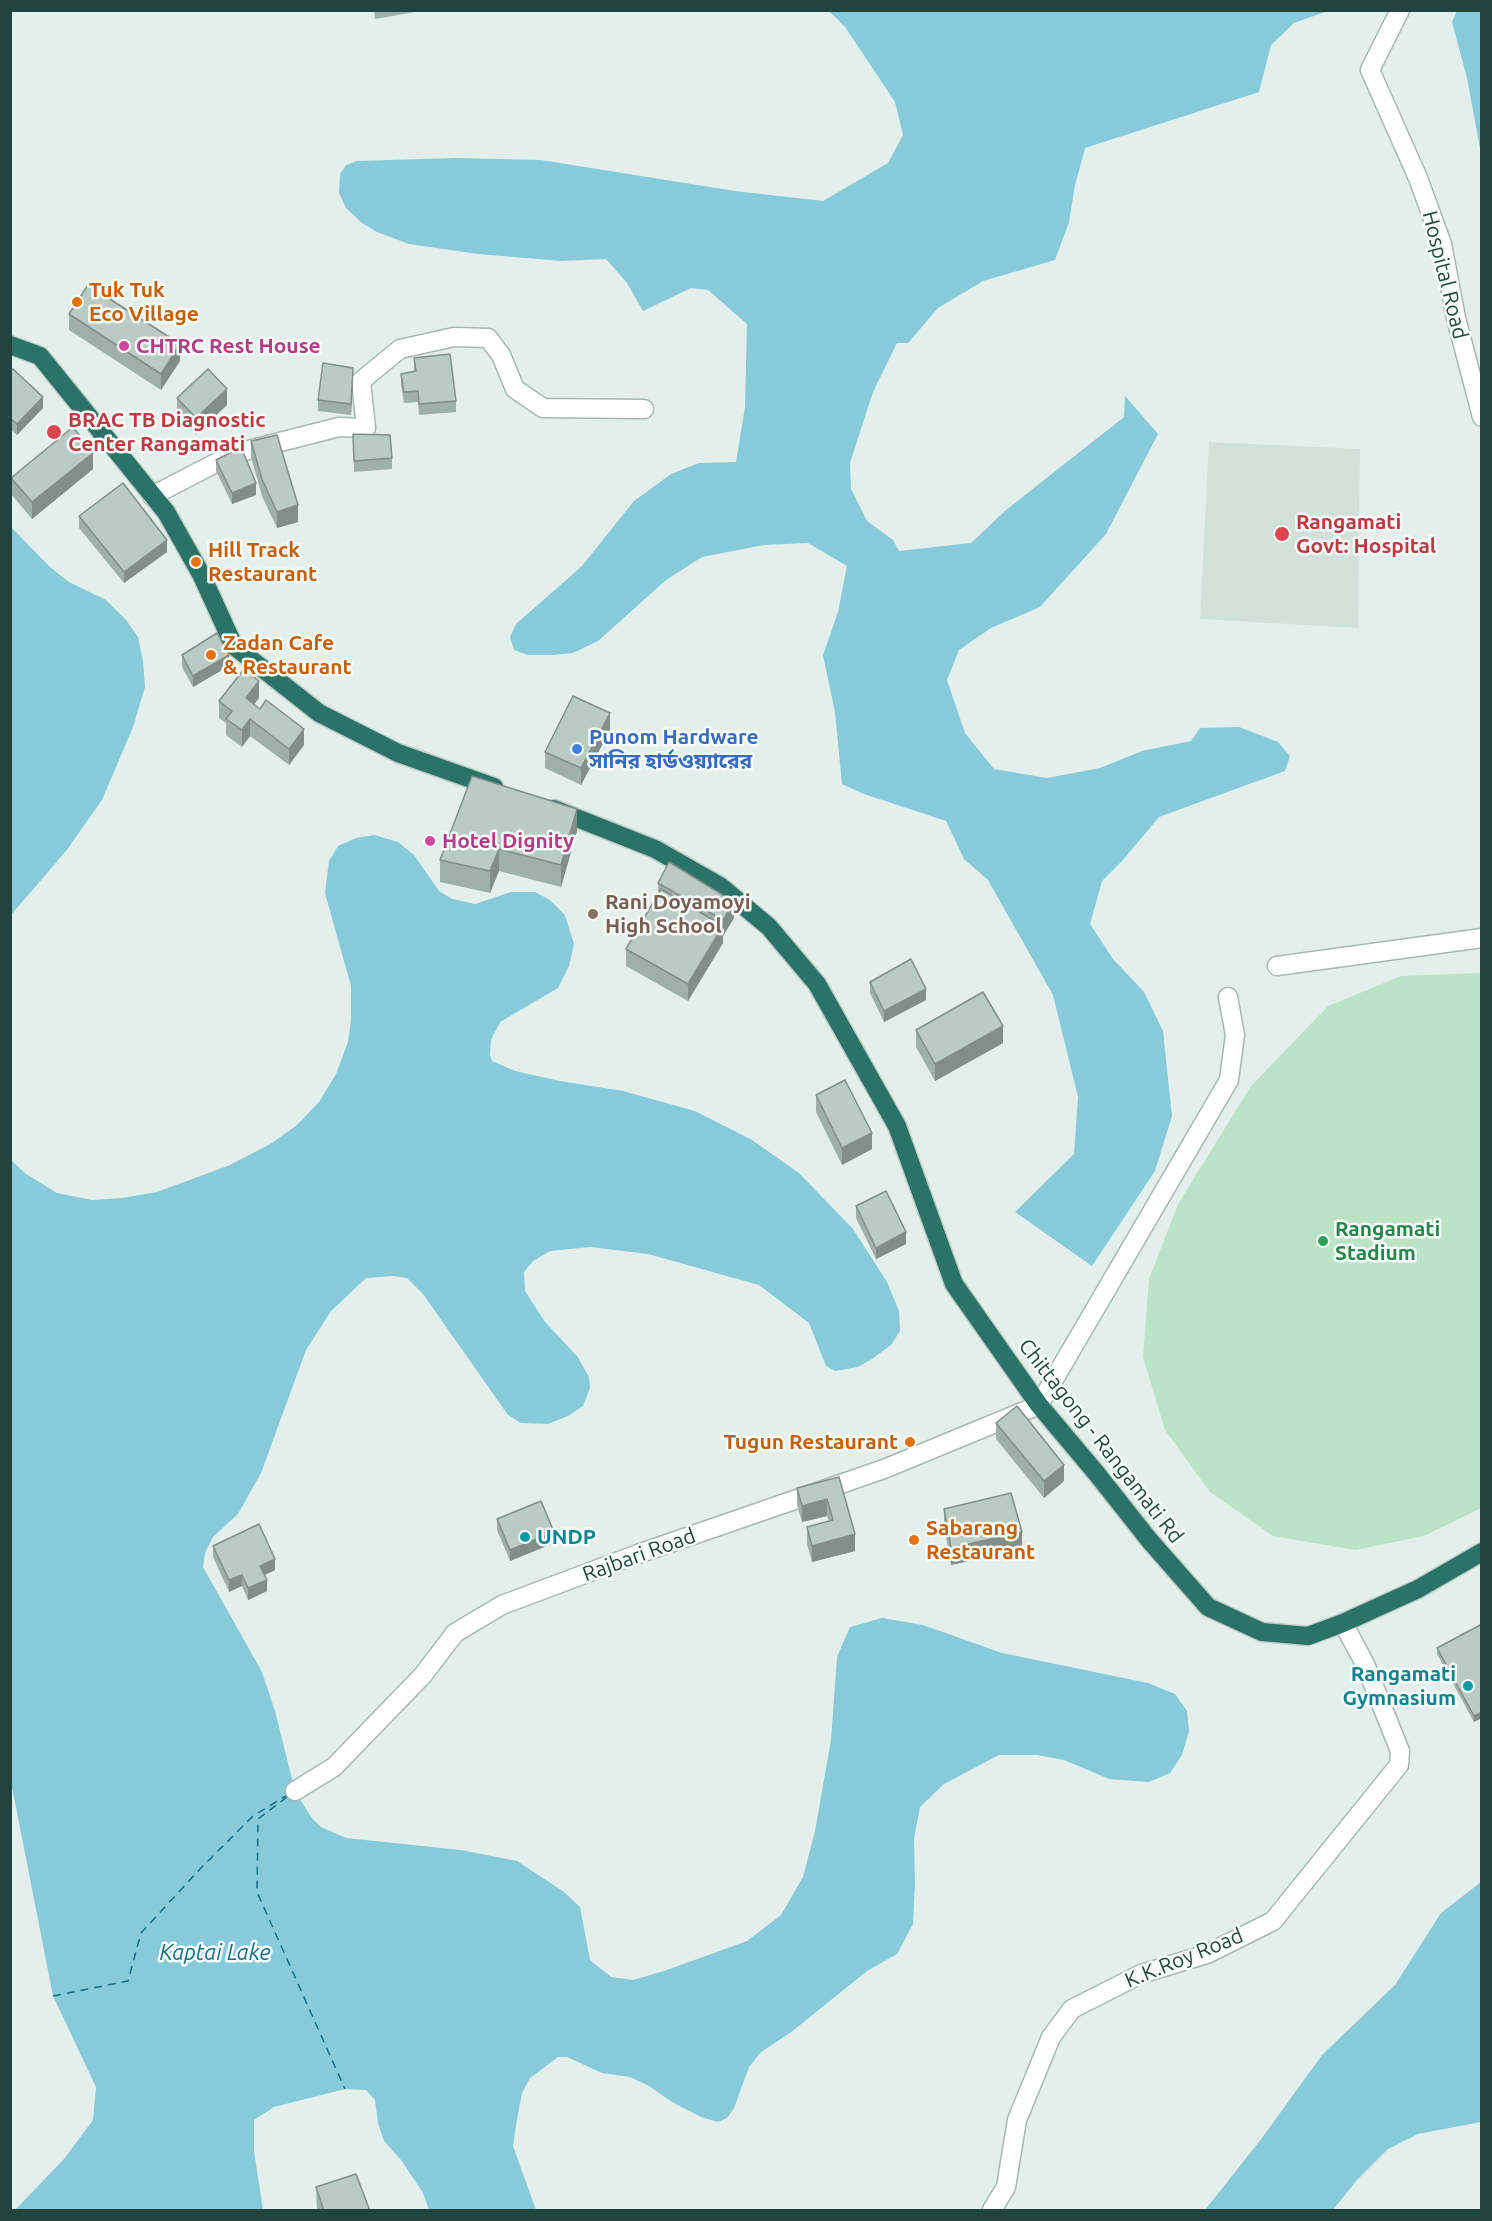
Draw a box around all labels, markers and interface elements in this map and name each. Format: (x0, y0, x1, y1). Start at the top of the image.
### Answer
street label: Hospital Road (1417, 208, 1473, 342)
place label: Tuk Tuk Eco Village (89, 277, 199, 327)
marker: Tuk Tuk Eco Village (70, 295, 84, 309)
place label: CHTRC Rest House (136, 333, 321, 359)
marker: CHTRC Rest House (117, 339, 131, 353)
place label: BRAC TB Diagnostic Center Rangamati (68, 407, 266, 457)
marker: BRAC TB Diagnostic Center Rangamati (45, 423, 63, 441)
place label: Rangamati Govt: Hospital (1296, 509, 1436, 559)
marker: Rangamati Govt: Hospital (1273, 525, 1291, 543)
place label: Hill Track Restaurant (208, 537, 317, 587)
marker: Hill Track Restaurant (189, 555, 203, 569)
place label: Zadan Cafe & Restaurant (223, 630, 352, 680)
marker: Zadan Cafe & Restaurant (204, 648, 218, 662)
place label: Punom Hardware সানির হার্ডওয়্যারের (589, 724, 758, 774)
marker: Punom Hardware সানির হার্ডওয়্যারের (570, 742, 584, 756)
place label: Hotel Dignity (442, 828, 574, 854)
marker: Hotel Dignity (423, 834, 437, 848)
place label: Rani Doyamoyi High School (605, 889, 750, 939)
marker: Rani Doyamoyi High School (586, 907, 600, 921)
place label: Rangamati Stadium (1335, 1216, 1440, 1266)
marker: Rangamati Stadium (1316, 1234, 1330, 1248)
street label: Chittagong - Rangamati Rd (1013, 1334, 1189, 1548)
place label: Tugun Restaurant (723, 1429, 898, 1455)
marker: Tugun Restaurant (903, 1435, 917, 1449)
place label: Sabarang Restaurant (926, 1515, 1035, 1565)
street label: Rajbari Road (579, 1523, 699, 1587)
place label: UNDP (537, 1524, 596, 1550)
marker: UNDP (518, 1530, 532, 1544)
marker: Sabarang Restaurant (907, 1533, 921, 1547)
place label: Rangamati Gymnasium (1343, 1661, 1456, 1711)
marker: Rangamati Gymnasium (1461, 1679, 1475, 1693)
street label: K.K.Roy Road (1121, 1923, 1247, 1993)
water label: Kaptai Lake (159, 1940, 271, 1966)

